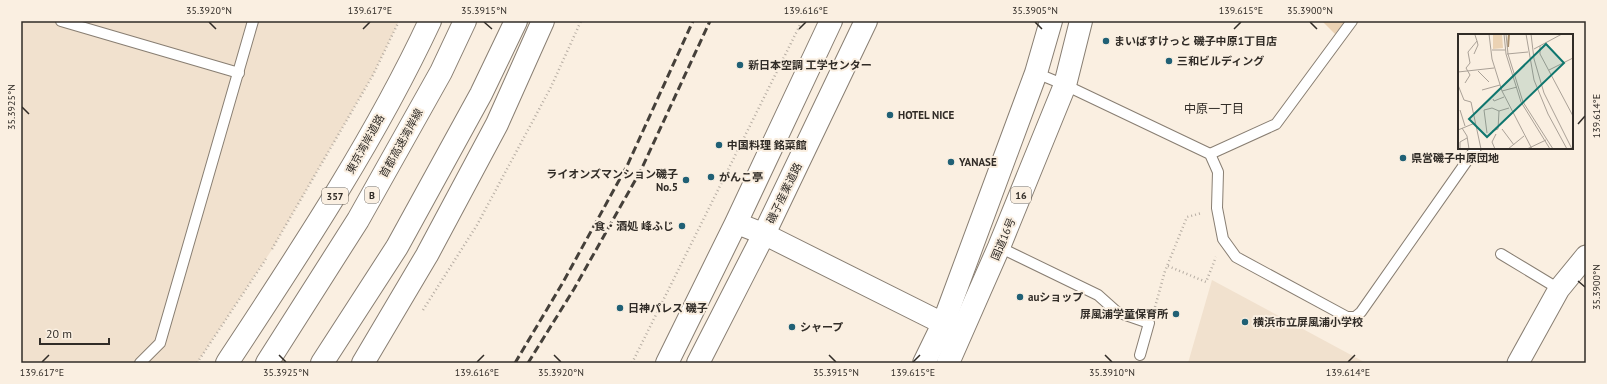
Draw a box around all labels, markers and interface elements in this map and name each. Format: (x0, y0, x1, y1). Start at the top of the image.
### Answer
text: 35.3920°N (186, 4, 232, 17)
text: 139.617°E (348, 4, 392, 17)
text: 35.3915°N (461, 4, 507, 17)
text: 139.616°E (784, 4, 828, 17)
text: 35.3905°N (1012, 4, 1058, 17)
text: 139.615°E (1219, 4, 1263, 17)
text: 35.3900°N (1287, 4, 1333, 17)
place label: まいばすけっと 磯子中原1丁目店 (1114, 34, 1277, 48)
inset map (1458, 34, 1573, 149)
marker: まいばすけっと 磯子中原1丁目店 (1101, 36, 1111, 46)
place label: 三和ビルディング (1177, 54, 1264, 68)
marker: 三和ビルディング (1164, 56, 1174, 66)
place label: 新日本空調 工学センター (748, 58, 872, 72)
marker: 新日本空調 工学センター (735, 60, 745, 70)
text: 35.3925°N (5, 84, 18, 130)
text: 139.614°E (1590, 94, 1603, 138)
district label: 中原一丁目 (1184, 101, 1244, 116)
street label: 首都高速湾岸線 (376, 106, 426, 180)
place label: HOTEL NICE (898, 108, 954, 122)
marker: HOTEL NICE (885, 110, 895, 120)
street label: 東京湾岸道路 (343, 112, 387, 176)
place label: 中国料理 銘菜館 (727, 138, 807, 152)
marker: 中国料理 銘菜館 (714, 140, 724, 150)
place label: 県営磯子中原団地 (1411, 151, 1499, 165)
marker: 県営磯子中原団地 (1398, 153, 1408, 163)
place label: YANASE (958, 155, 997, 169)
marker: YANASE (946, 157, 956, 167)
street label: 磯子産業道路 (763, 160, 805, 226)
place label: ライオンズマンション磯子 No.5 (546, 167, 678, 194)
place label: がんこ亭 (719, 170, 763, 184)
marker: がんこ亭 (706, 172, 716, 182)
marker: ライオンズマンション磯子 No.5 (681, 175, 691, 185)
road number: B (365, 187, 379, 203)
road number: 16 (1011, 187, 1031, 203)
road number: 357 (322, 188, 348, 204)
street label: 国道16号 (988, 216, 1018, 262)
place label: 食・酒処 峰ふじ (594, 219, 674, 233)
marker: 食・酒処 峰ふじ (677, 221, 687, 231)
text: 35.3900°N (1590, 264, 1603, 310)
place label: auショップ (1028, 290, 1083, 304)
marker: auショップ (1015, 292, 1025, 302)
place label: 日神パレス 磯子 (628, 301, 708, 315)
marker: 日神パレス 磯子 (615, 303, 625, 313)
place label: 屏風浦学童保育所 (1080, 307, 1168, 321)
marker: 屏風浦学童保育所 (1171, 309, 1181, 319)
place label: 横浜市立屏風浦小学校 (1253, 315, 1363, 329)
marker: 横浜市立屏風浦小学校 (1240, 317, 1250, 327)
scale bar (40, 320, 109, 346)
place label: シャープ (800, 320, 843, 334)
marker: シャープ (787, 322, 797, 332)
text: 20 m (46, 326, 72, 341)
text: 139.617°E (20, 366, 64, 379)
text: 35.3925°N (263, 366, 309, 379)
text: 139.616°E (455, 366, 499, 379)
text: 35.3920°N (538, 366, 584, 379)
text: 35.3915°N (813, 366, 859, 379)
text: 139.615°E (891, 366, 935, 379)
text: 35.3910°N (1089, 366, 1135, 379)
text: 139.614°E (1326, 366, 1370, 379)

